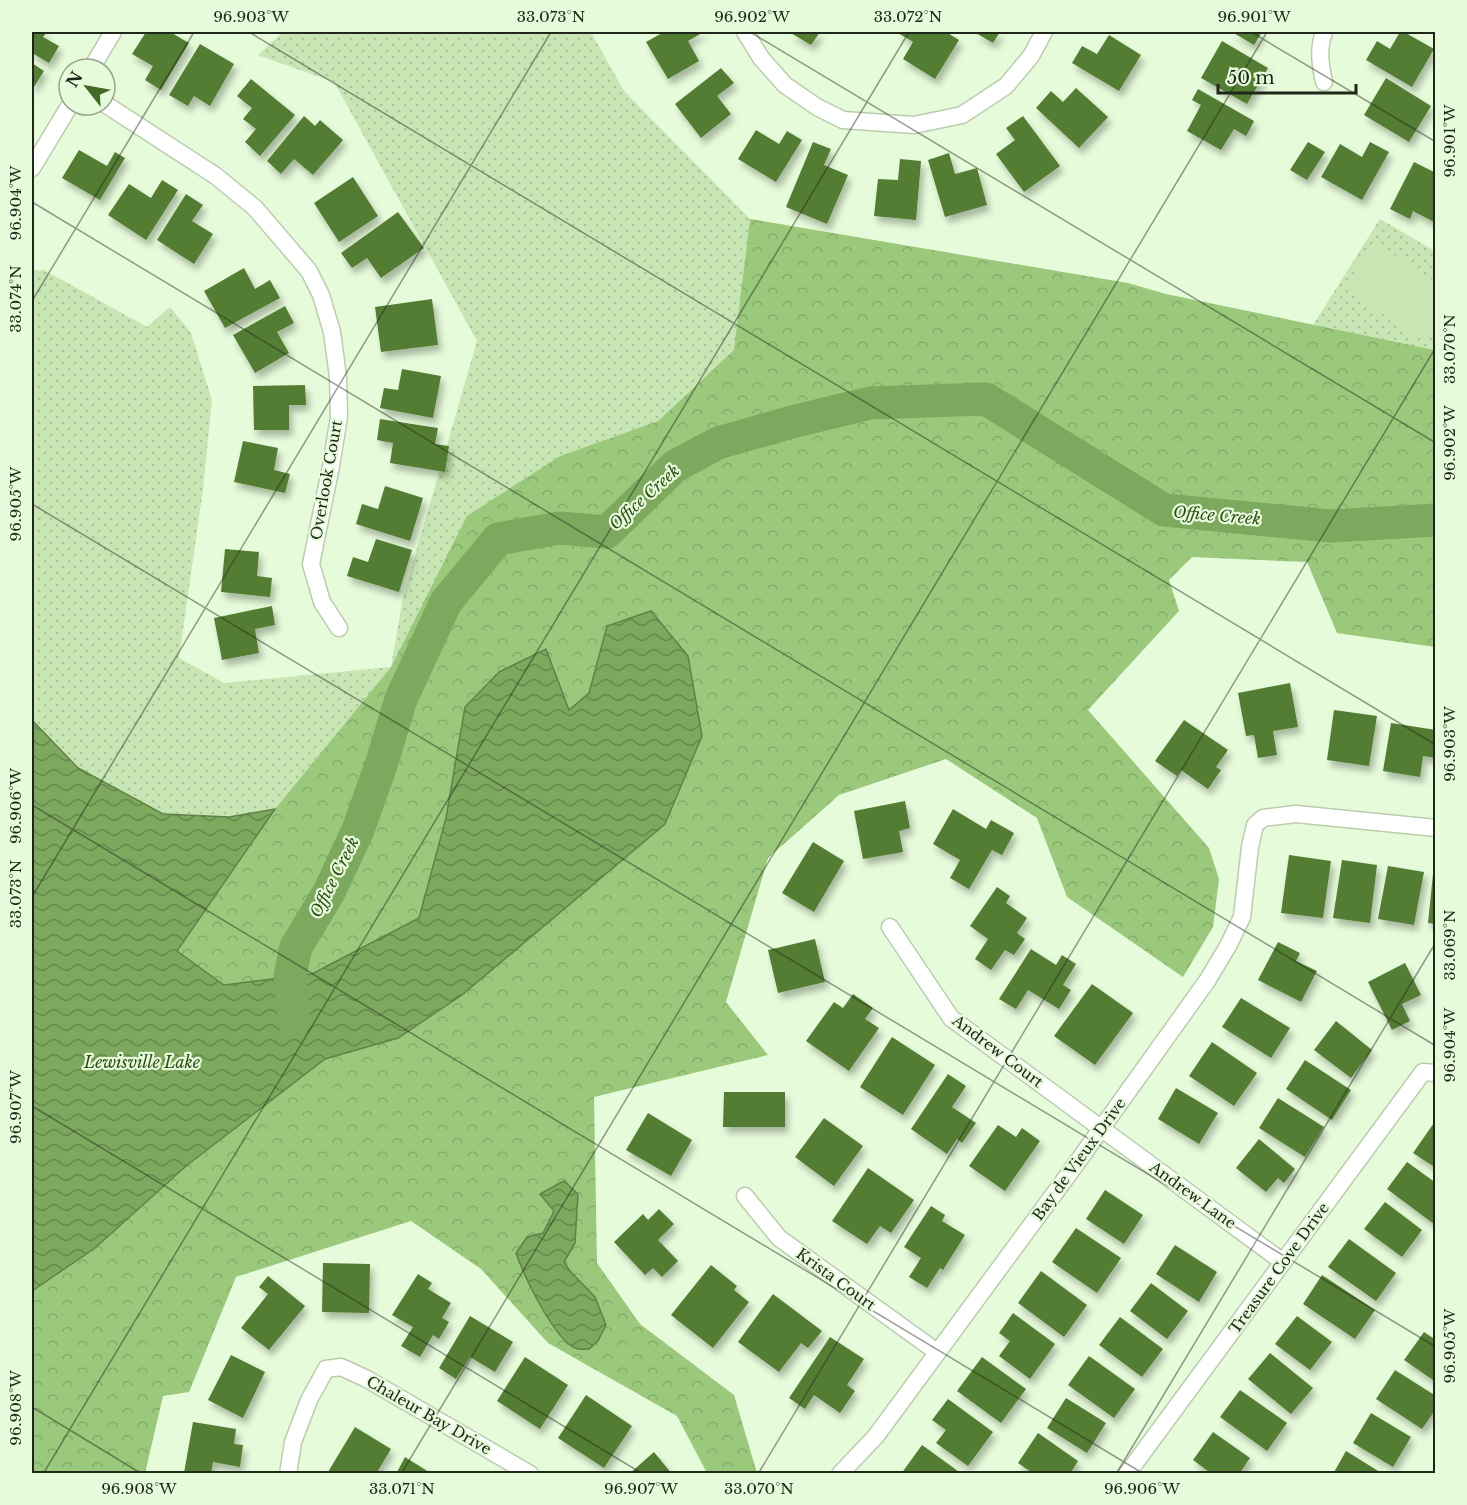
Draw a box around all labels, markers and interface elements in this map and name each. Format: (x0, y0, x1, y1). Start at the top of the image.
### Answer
text: 96.903°W (213, 7, 289, 26)
text: 33.073°N (517, 7, 585, 26)
text: 96.902°W (714, 7, 790, 26)
text: 33.072°N (874, 7, 942, 26)
text: 96.901°W (1217, 7, 1291, 26)
north arrow (57, 57, 117, 117)
scale bar (1218, 57, 1356, 95)
text: 50 m (1227, 67, 1275, 89)
text: N (62, 68, 87, 91)
text: 96.901°W (1440, 104, 1459, 178)
text: 96.904°W (6, 165, 25, 241)
text: 33.074°N (6, 265, 25, 333)
text: 33.070°N (1440, 314, 1459, 384)
text: 96.902°W (1440, 405, 1459, 481)
street label: Overlook Court (306, 418, 346, 541)
water label: Office Creek (605, 460, 683, 534)
text: 96.905°W (6, 466, 25, 541)
water label: Office Creek (1172, 501, 1262, 529)
text: 96.903°W (1440, 706, 1459, 782)
text: 96.906°W (6, 768, 25, 844)
water label: Office Creek (305, 833, 363, 921)
text: 33.073°N (6, 860, 25, 928)
text: 33.069°N (1440, 910, 1459, 980)
text: 96.904°W (1440, 1007, 1459, 1083)
street label: Andrew Court (948, 1010, 1047, 1092)
water label: Lewisville Lake (83, 1052, 201, 1072)
text: 96.907°W (6, 1070, 25, 1144)
street label: Bay de Vieux Drive (1028, 1094, 1130, 1224)
street label: Andrew Lane (1145, 1157, 1240, 1233)
street label: Treasure Cove Drive (1225, 1199, 1333, 1337)
street label: Krista Court (793, 1244, 880, 1314)
text: 96.905°W (1440, 1308, 1459, 1383)
text: 96.908°W (6, 1370, 25, 1446)
street label: Chaleur Bay Drive (363, 1372, 495, 1458)
text: 96.908°W (101, 1479, 177, 1498)
text: 33.071°N (369, 1479, 435, 1498)
text: 96.907°W (604, 1479, 678, 1498)
text: 33.070°N (724, 1479, 794, 1498)
text: 96.906°W (1104, 1479, 1180, 1498)

